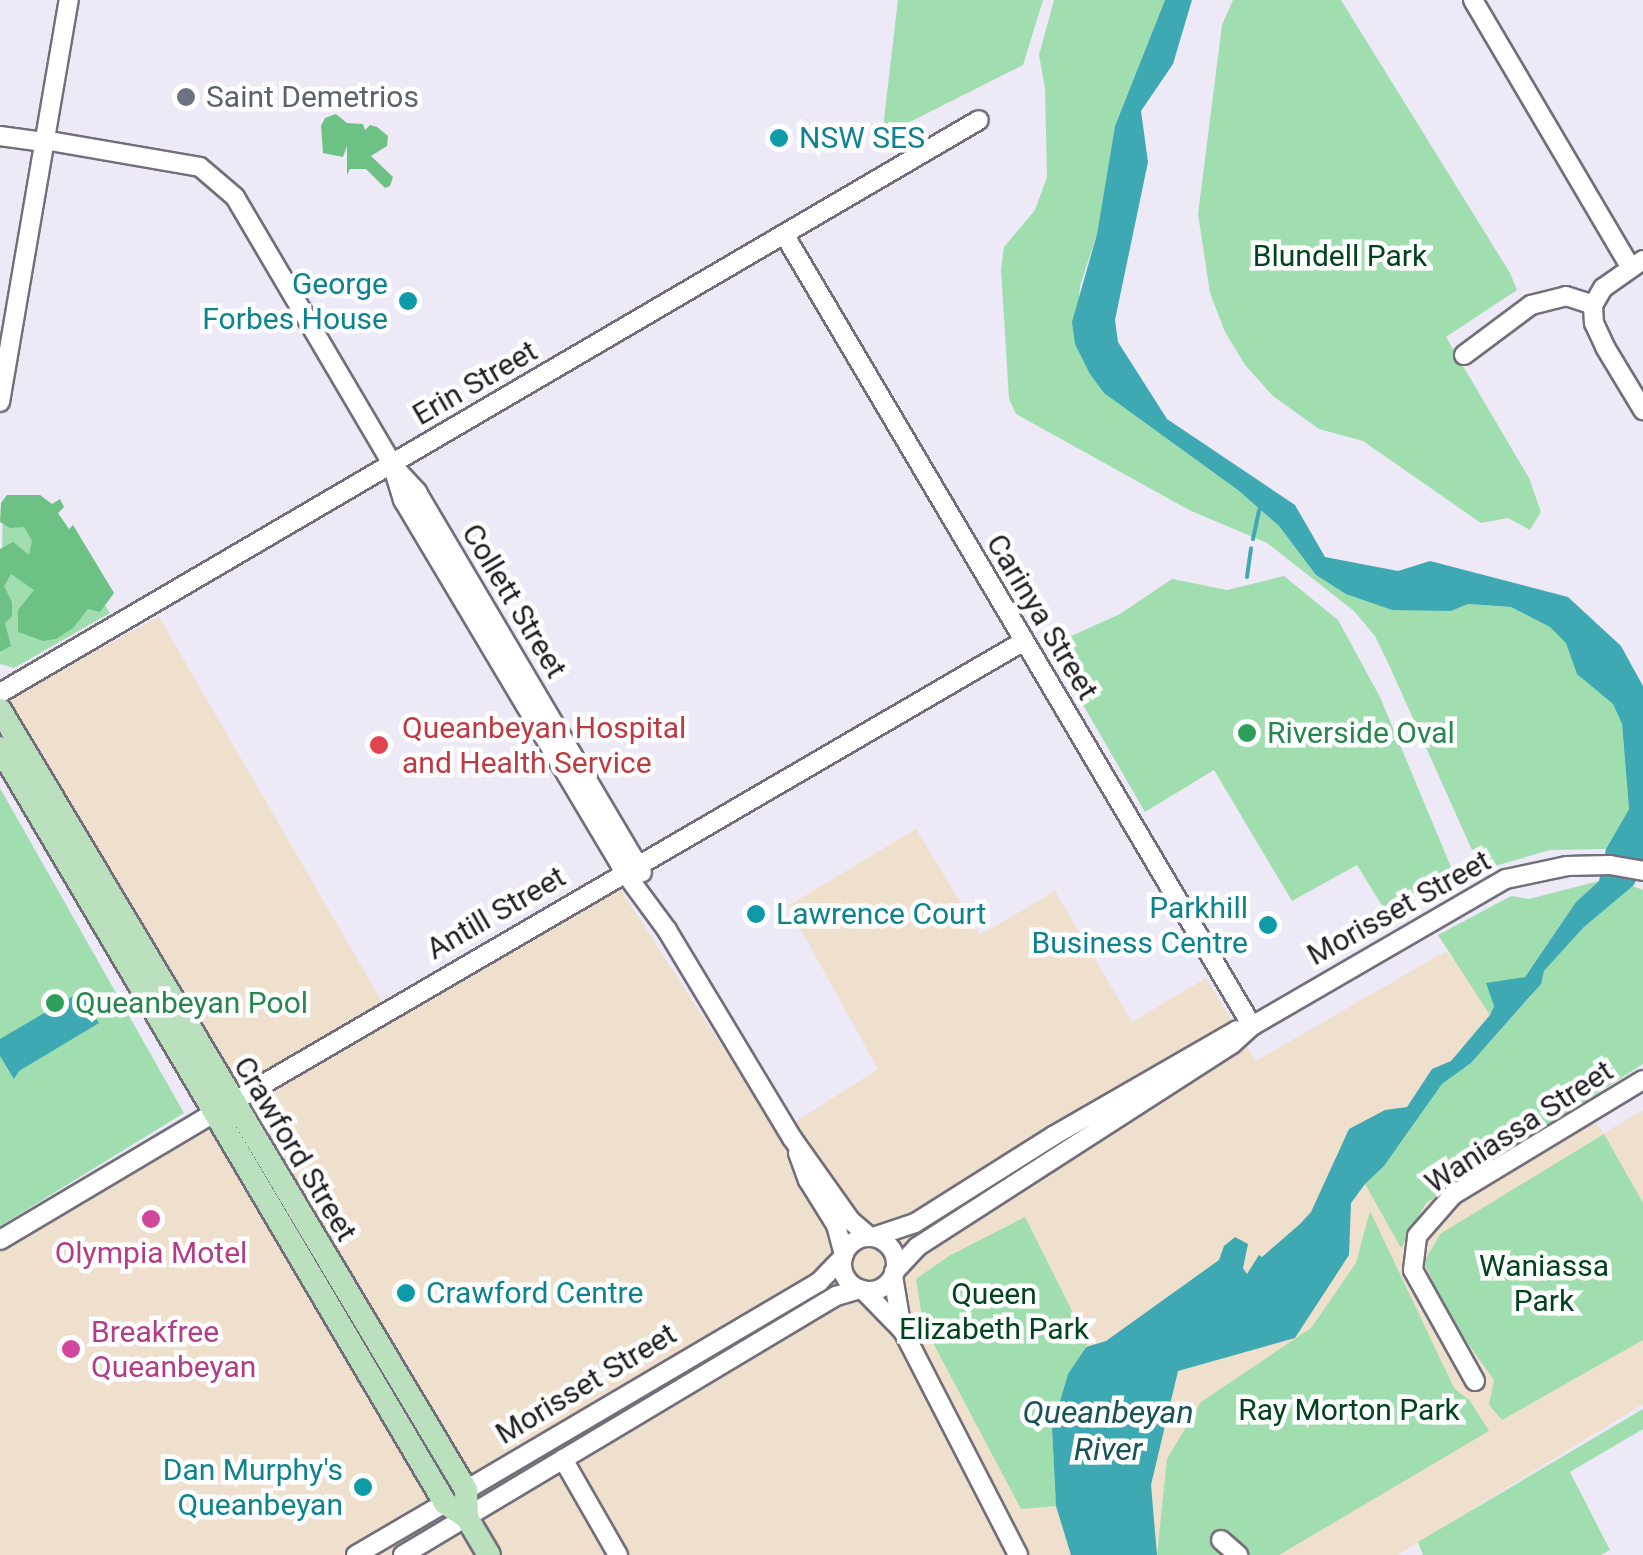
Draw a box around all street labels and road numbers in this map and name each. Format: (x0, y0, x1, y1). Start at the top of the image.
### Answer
street label: Erin Street (406, 333, 544, 433)
street label: Collett Street (454, 517, 574, 685)
street label: Carinya Street (978, 528, 1106, 706)
street label: Morisset Street (1301, 843, 1497, 973)
street label: Antill Street (420, 859, 572, 967)
street label: Crawford Street (226, 1050, 364, 1248)
street label: Waniassa Street (1418, 1053, 1620, 1201)
street label: Morisset Street (489, 1316, 683, 1452)

